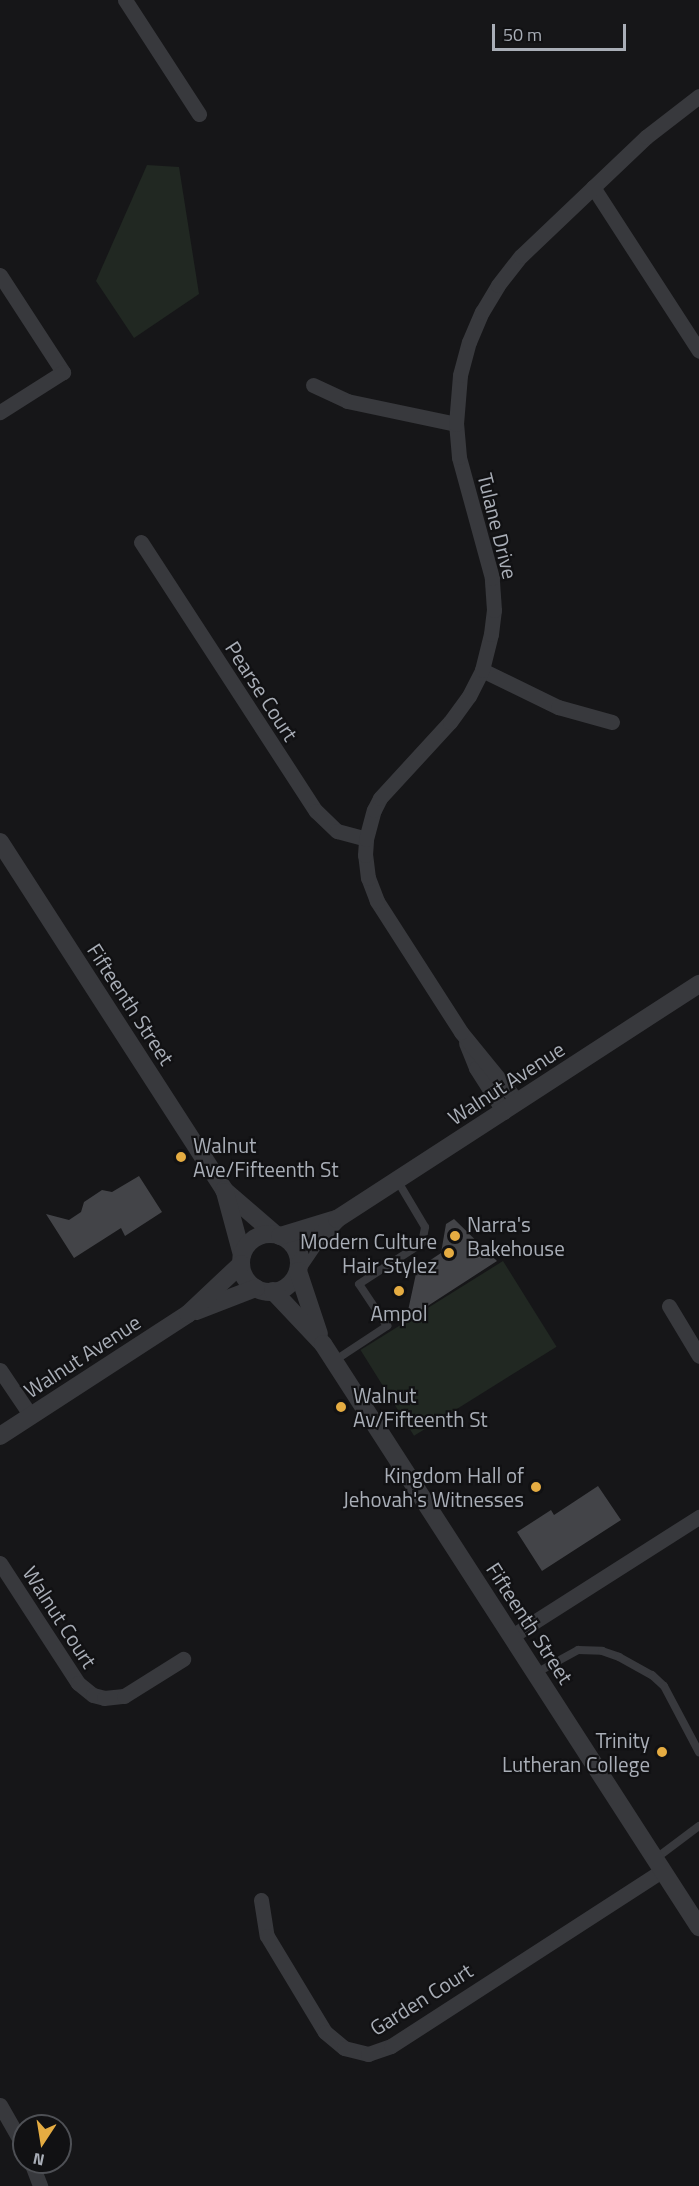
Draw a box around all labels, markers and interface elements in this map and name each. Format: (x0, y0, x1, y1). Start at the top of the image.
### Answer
scale bar (495, 12, 628, 50)
text: 50 m (503, 21, 542, 48)
street label: Tulane Drive (473, 470, 523, 582)
street label: Pearse Court (220, 636, 304, 746)
street label: Fifteenth Street (82, 939, 180, 1069)
street label: Walnut Avenue (443, 1036, 569, 1130)
place label: Walnut Ave/Fifteenth St (193, 1132, 339, 1182)
marker: Walnut Ave/Fifteenth St (174, 1150, 188, 1164)
place label: Narra's Bakehouse (467, 1211, 565, 1261)
place label: Modern Culture Hair Stylez (300, 1228, 437, 1278)
marker: Narra's Bakehouse (448, 1229, 462, 1243)
marker: Modern Culture Hair Stylez (442, 1246, 456, 1260)
marker: Ampol (392, 1284, 406, 1298)
place label: Ampol (370, 1300, 428, 1326)
street label: Walnut Avenue (19, 1309, 145, 1403)
place label: Walnut Av/Fifteenth St (353, 1382, 488, 1432)
marker: Walnut Av/Fifteenth St (334, 1400, 348, 1414)
place label: Kingdom Hall of Jehovah's Witnesses (343, 1462, 524, 1512)
marker: Kingdom Hall of Jehovah's Witnesses (529, 1480, 543, 1494)
street label: Fifteenth Street (481, 1558, 579, 1688)
street label: Walnut Court (18, 1561, 102, 1673)
place label: Trinity Lutheran College (502, 1727, 650, 1777)
marker: Trinity Lutheran College (655, 1745, 669, 1759)
street label: Garden Court (365, 1958, 477, 2040)
north arrow (12, 2114, 72, 2174)
text: N (31, 2147, 47, 2173)

